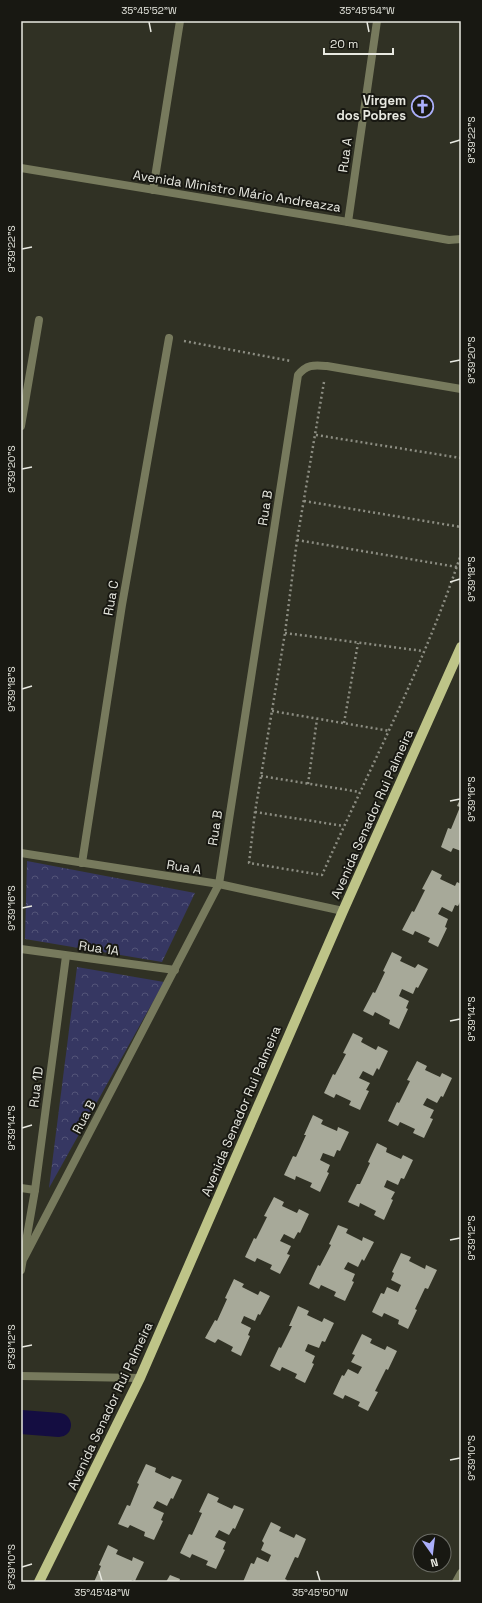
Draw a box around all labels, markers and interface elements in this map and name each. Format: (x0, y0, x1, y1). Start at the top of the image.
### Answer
text: 35°45'52"W (121, 4, 177, 17)
text: 35°45'54"W (339, 4, 395, 17)
scale bar (324, 30, 393, 56)
text: 20 m (330, 36, 358, 52)
place label: Virgem dos Pobres (336, 92, 406, 124)
church icon: Virgem dos Pobres (409, 94, 435, 120)
text: 9°39'22"S (465, 116, 478, 164)
street label: Rua A (334, 136, 356, 174)
street label: Avenida Ministro Mário Andreazza (132, 166, 343, 216)
text: 9°39'22"S (5, 225, 18, 273)
text: 9°39'20"S (465, 336, 478, 384)
text: 9°39'20"S (5, 445, 18, 493)
street label: Rua B (254, 489, 276, 527)
text: 9°39'18"S (465, 556, 478, 602)
street label: Rua C (100, 579, 122, 617)
text: 9°39'18"S (5, 666, 18, 712)
street label: Avenida Senador Rui Palmeira (327, 726, 417, 901)
text: 9°39'16"S (465, 776, 478, 822)
street label: Rua B (204, 809, 226, 847)
street label: Rua A (165, 856, 203, 878)
text: 9°39'16"S (5, 885, 18, 931)
street label: Rua 1A (78, 937, 120, 959)
text: 9°39'14"S (465, 996, 478, 1042)
street label: Avenida Senador Rui Palmeira (197, 1023, 285, 1199)
street label: Rua 1D (25, 1066, 47, 1108)
street label: Rua B (68, 1097, 100, 1137)
text: 9°39'14"S (5, 1105, 18, 1151)
text: 9°39'12"S (465, 1215, 478, 1261)
street label: Avenida Senador Rui Palmeira (64, 1319, 157, 1493)
text: 9°39'12"S (5, 1324, 18, 1370)
text: 9°39'10"S (465, 1435, 478, 1481)
north arrow (412, 1533, 452, 1573)
text: 9°39'10"S (5, 1544, 18, 1590)
text: N (429, 1555, 440, 1570)
text: 35°45'48"W (74, 1586, 130, 1599)
text: 35°45'50"W (292, 1586, 348, 1599)

